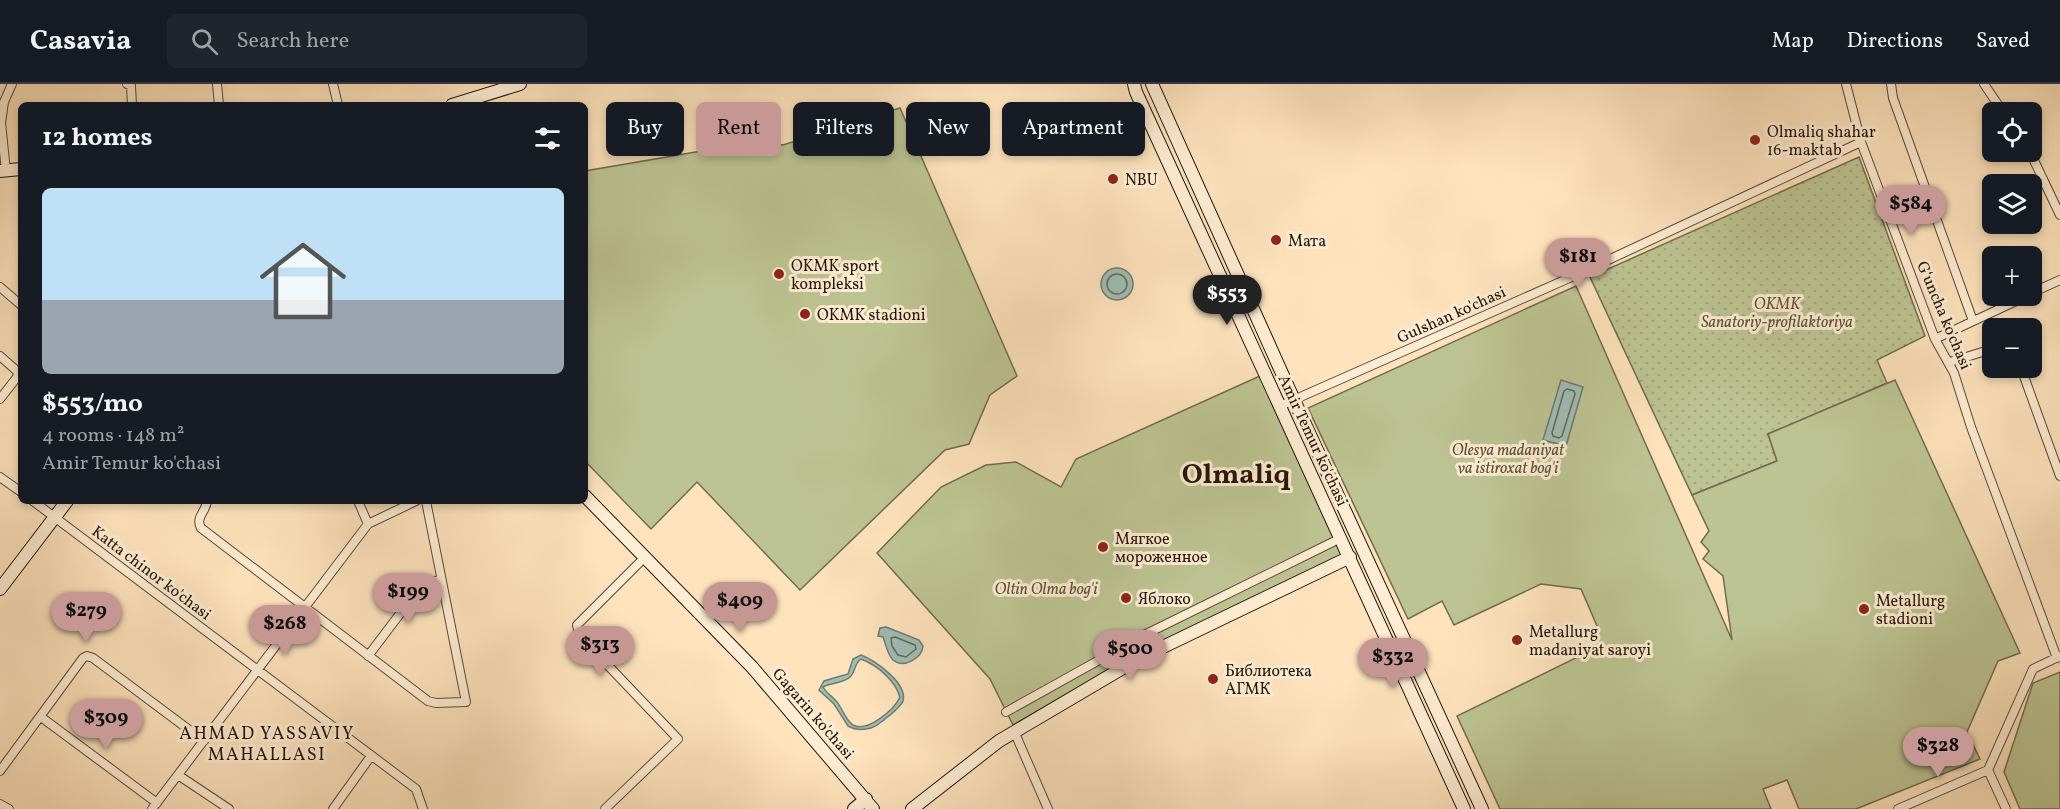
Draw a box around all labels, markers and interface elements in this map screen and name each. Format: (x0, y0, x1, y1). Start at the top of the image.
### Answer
search box (167, 14, 587, 68)
text: Casavia (30, 22, 131, 61)
icon: search (188, 25, 221, 58)
text: Search here (236, 26, 349, 57)
text: Map (1772, 27, 1814, 56)
text: Directions (1847, 27, 1943, 56)
text: Saved (1976, 27, 2030, 56)
chip: Buy (606, 102, 684, 156)
chip: Rent (696, 102, 781, 156)
chip: Filters (793, 102, 894, 156)
chip: New (906, 102, 990, 156)
chip: Apartment (1002, 102, 1145, 156)
map controls (1982, 102, 2042, 378)
button: locate (1982, 102, 2042, 162)
text: 12 homes (42, 120, 153, 156)
icon: filters (531, 122, 564, 155)
place label: Olmaliq shahar 16-maktab (1767, 122, 1876, 162)
marker: Olmaliq shahar 16-maktab (1748, 133, 1762, 147)
place label: NBU (1125, 170, 1158, 192)
marker: NBU (1106, 172, 1120, 186)
button: layers (1982, 174, 2042, 234)
pin: $584 (1875, 185, 1947, 236)
text: $584 (1889, 190, 1933, 218)
icon: home (249, 227, 357, 335)
place label: Мата (1288, 231, 1326, 253)
marker: Мата (1269, 233, 1283, 247)
pin: $181 (1542, 238, 1614, 289)
text: $181 (1559, 243, 1597, 271)
button: + (1982, 246, 2042, 306)
place label: OKMK sport kompleksi (791, 256, 880, 296)
street label: G‘uncha ko'chasi (1910, 258, 1976, 374)
marker: OKMK sport kompleksi (772, 267, 786, 281)
pin: $553 (1191, 275, 1263, 326)
text: $553 (1207, 280, 1247, 308)
street label: Gulshan ko'chasi (1394, 282, 1510, 350)
park label: OKMK Sanatoriy-profilaktoriya (1701, 294, 1853, 334)
place label: OKMK stadioni (817, 305, 926, 327)
marker: OKMK stadioni (798, 307, 812, 321)
button: − (1982, 318, 2042, 378)
street label: Amir Temur ko'chasi (1272, 371, 1352, 511)
text: $553/mo (42, 386, 143, 422)
text: 4 rooms · 148 m² (42, 422, 184, 450)
park label: Olesya madaniyat va istiroxat bog'i (1452, 440, 1565, 480)
text: Amir Temur ko'chasi (42, 450, 221, 478)
district label: Olmaliq (1182, 456, 1290, 495)
street label: Katta chinor ko'chasi (86, 521, 215, 626)
place label: Мягкое мороженное (1115, 529, 1207, 569)
marker: Мягкое мороженное (1096, 540, 1110, 554)
pin: $199 (372, 573, 444, 624)
text: $199 (387, 578, 429, 606)
park label: Oltin Olma bog'i (995, 579, 1098, 601)
pin: $409 (704, 582, 776, 633)
text: $409 (717, 587, 763, 615)
place label: Яблоко (1138, 589, 1191, 611)
marker: Яблоко (1119, 591, 1133, 605)
place label: Metallurg stadioni (1876, 591, 1945, 631)
pin: $279 (50, 592, 122, 643)
text: $279 (65, 597, 107, 625)
marker: Metallurg stadioni (1857, 602, 1871, 616)
pin: $268 (249, 605, 321, 656)
text: $268 (263, 610, 307, 638)
place label: Metallurg madaniyat saroyi (1529, 622, 1651, 662)
pin: $313 (564, 626, 636, 677)
pin: $500 (1094, 630, 1166, 681)
text: $313 (580, 631, 620, 659)
marker: Metallurg madaniyat saroyi (1510, 633, 1524, 647)
text: $500 (1107, 635, 1153, 663)
pin: $332 (1357, 638, 1429, 689)
text: $332 (1372, 643, 1414, 671)
place label: Библиотека АГМК (1225, 661, 1312, 701)
street label: Gagarin ko'chasi (767, 664, 859, 765)
marker: Библиотека АГМК (1206, 672, 1220, 686)
pin: $309 (70, 699, 142, 750)
text: $309 (84, 704, 128, 732)
district label: AHMAD YASSAVIY MAHALLASI (179, 722, 355, 768)
pin: $328 (1902, 727, 1974, 778)
text: $328 (1917, 732, 1959, 760)

